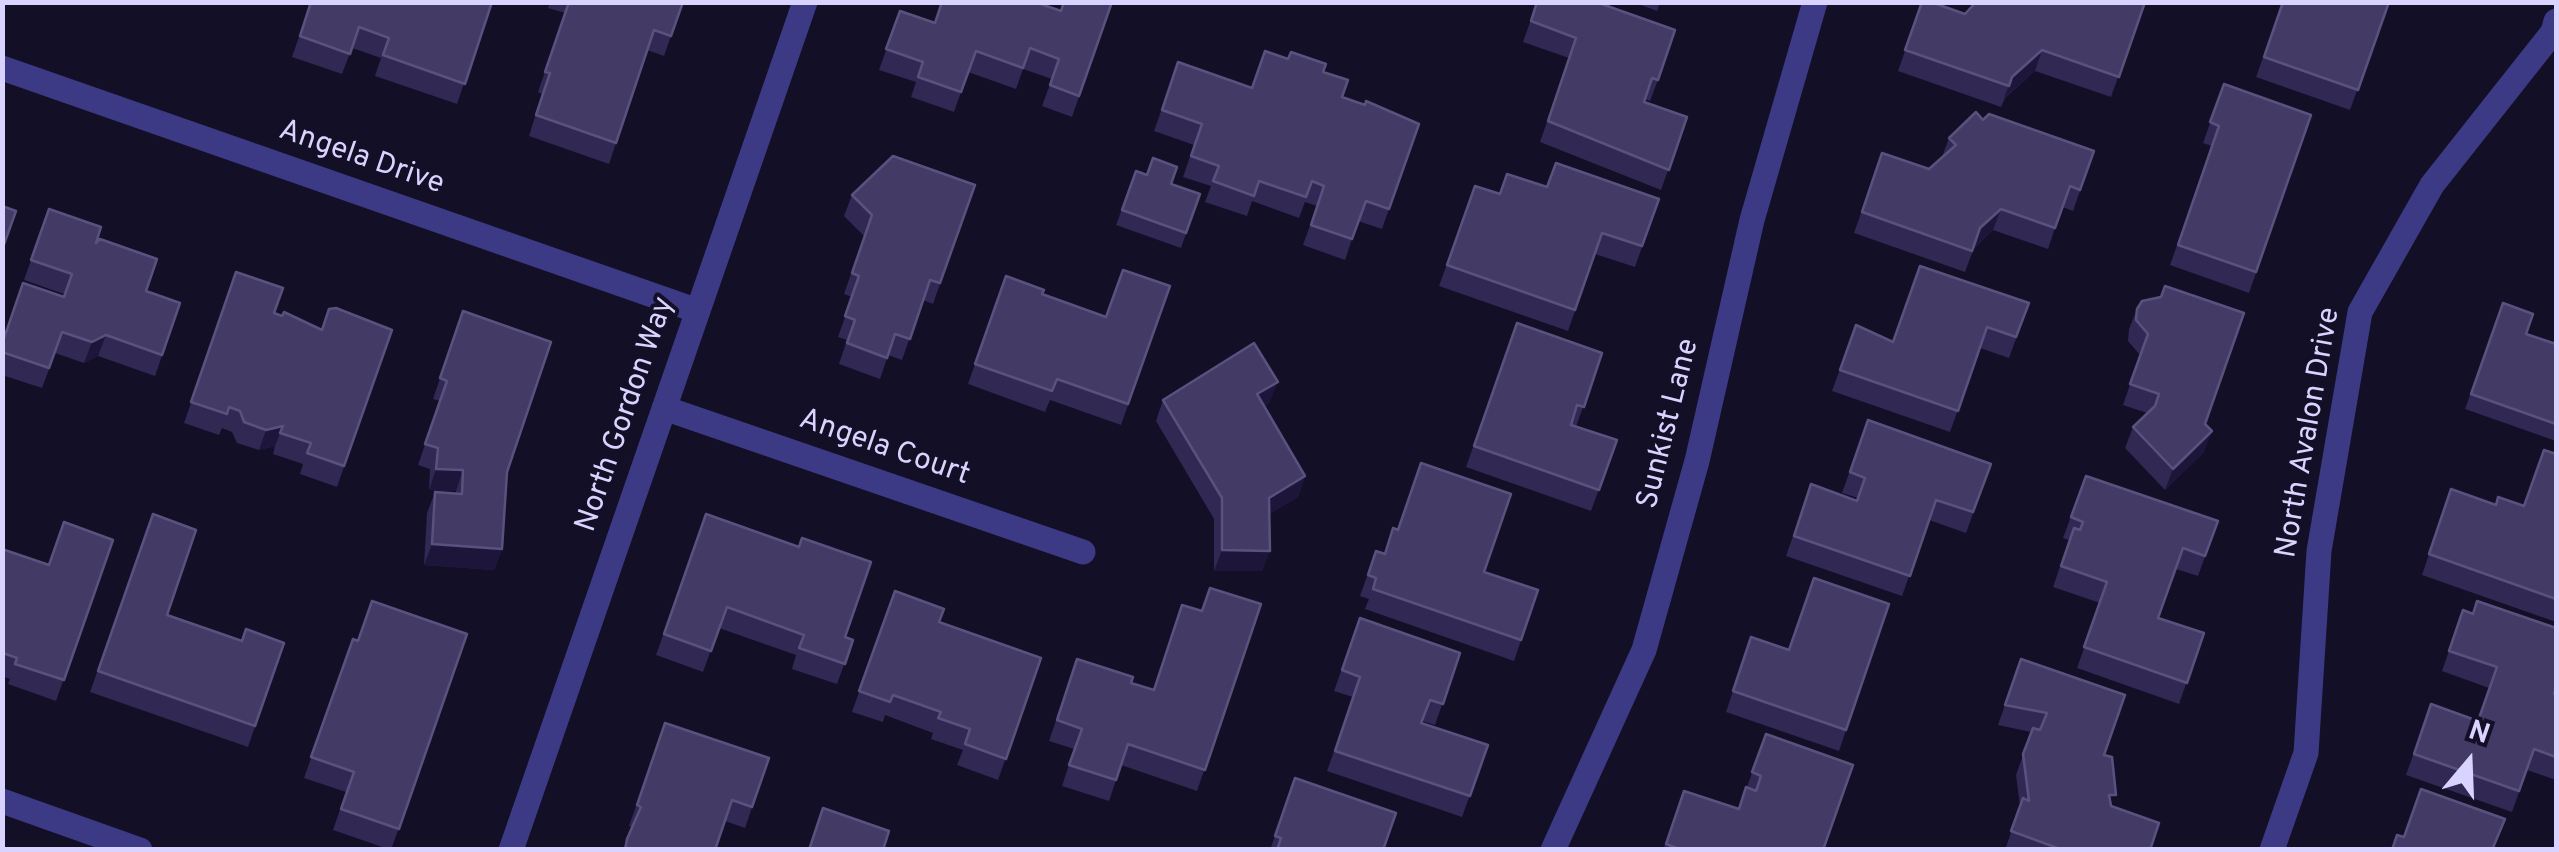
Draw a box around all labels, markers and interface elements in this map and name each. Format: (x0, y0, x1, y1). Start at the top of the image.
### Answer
street label: Angela Drive (274, 114, 448, 204)
street label: North Gordon Way (570, 293, 684, 537)
street label: North Avalon Drive (2270, 305, 2350, 561)
street label: Sunkist Lane (1631, 335, 1709, 513)
street label: Angela Court (794, 403, 974, 495)
north arrow (2419, 712, 2519, 812)
text: N (2463, 713, 2494, 754)

